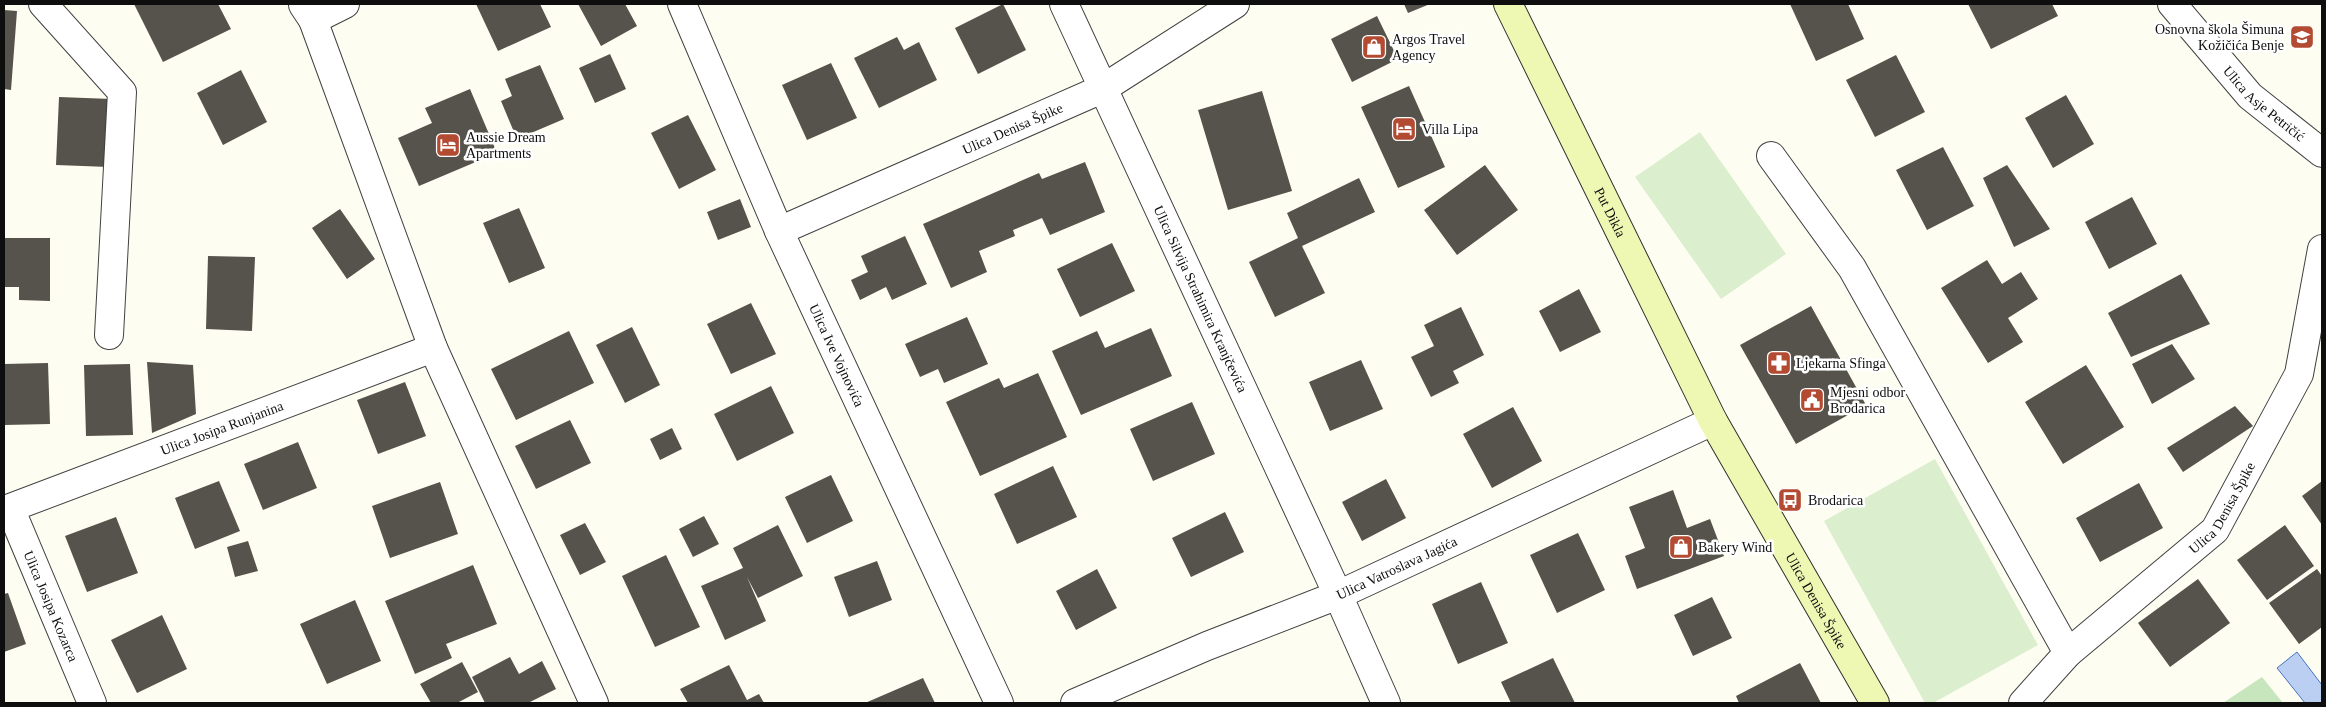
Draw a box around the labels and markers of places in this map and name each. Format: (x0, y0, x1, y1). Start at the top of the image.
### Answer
place label: Osnovna škola Šimuna Kožičića Benje (2155, 21, 2285, 53)
school or university icon: Osnovna škola Šimuna Kožičića Benje (2289, 24, 2315, 50)
place label: Argos Travel Agency (1392, 32, 1465, 63)
shop icon: Argos Travel Agency (1361, 34, 1387, 60)
hotel icon: Villa Lipa (1391, 116, 1417, 142)
place label: Villa Lipa (1422, 122, 1479, 137)
place label: Aussie Dream Apartments (466, 130, 546, 161)
hotel icon: Aussie Dream Apartments (435, 132, 461, 158)
pharmacy icon: Ljekarna Sfinga (1766, 350, 1792, 376)
place label: Ljekarna Sfinga (1796, 356, 1887, 371)
place label: Mjesni odbor Brodarica (1830, 385, 1905, 416)
public building icon: Mjesni odbor Brodarica (1799, 387, 1825, 413)
bus stop icon: Brodarica (1777, 487, 1803, 513)
place label: Brodarica (1808, 493, 1864, 508)
shop icon: Bakery Wind (1668, 534, 1694, 560)
place label: Bakery Wind (1698, 540, 1772, 555)

